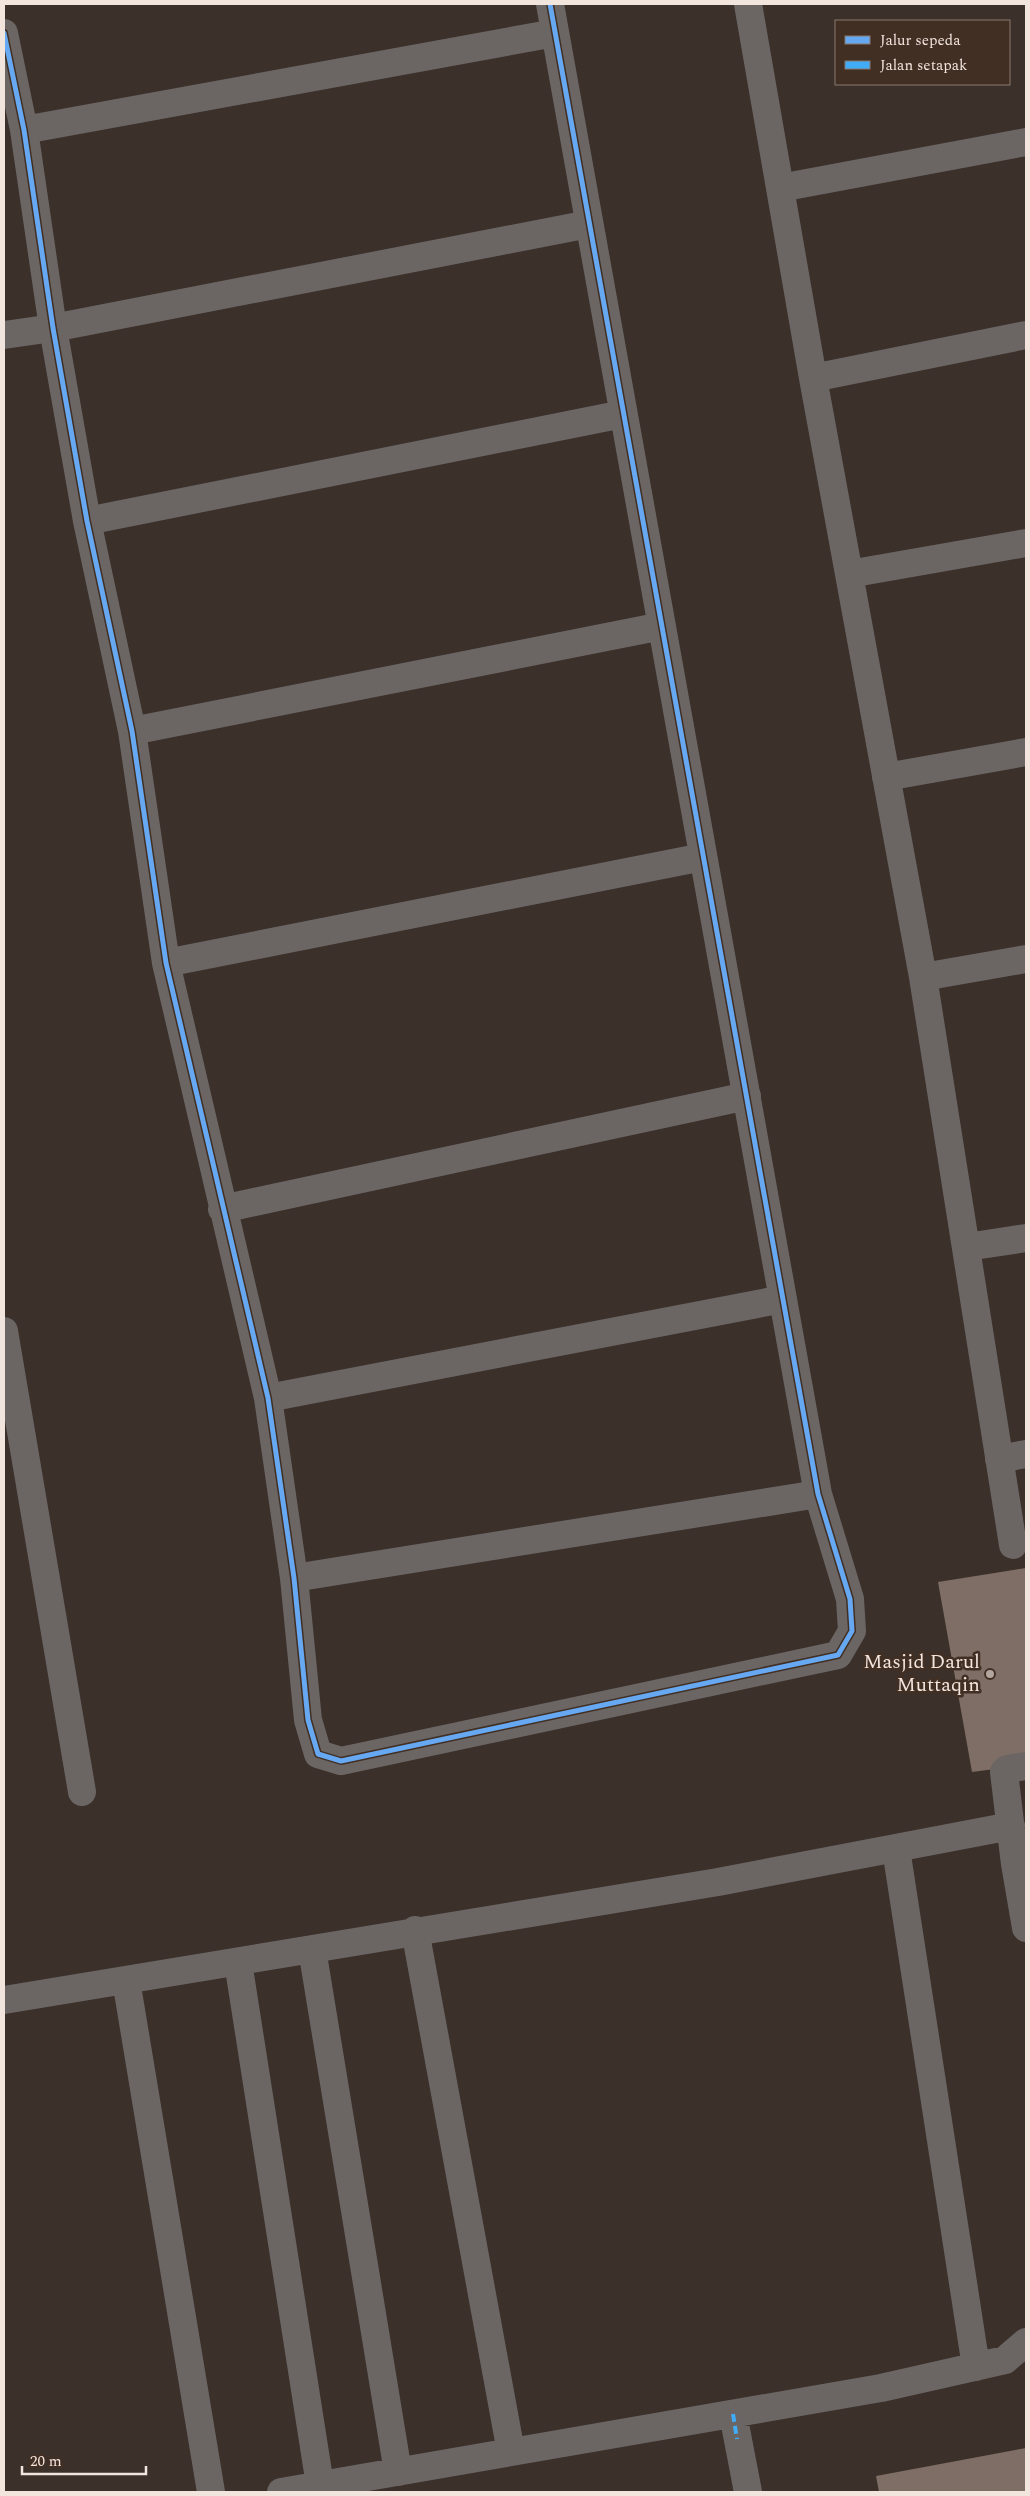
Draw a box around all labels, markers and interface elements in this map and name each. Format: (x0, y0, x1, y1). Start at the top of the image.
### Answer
legend (835, 20, 1010, 85)
text: Jalur sepeda (880, 29, 961, 52)
text: Jalan setapak (880, 54, 967, 77)
place label: Masjid Darul Muttaqin (863, 1647, 980, 1700)
marker: Masjid Darul Muttaqin (984, 1668, 996, 1680)
scale bar (22, 2444, 146, 2476)
text: 20 m (30, 2450, 62, 2473)

